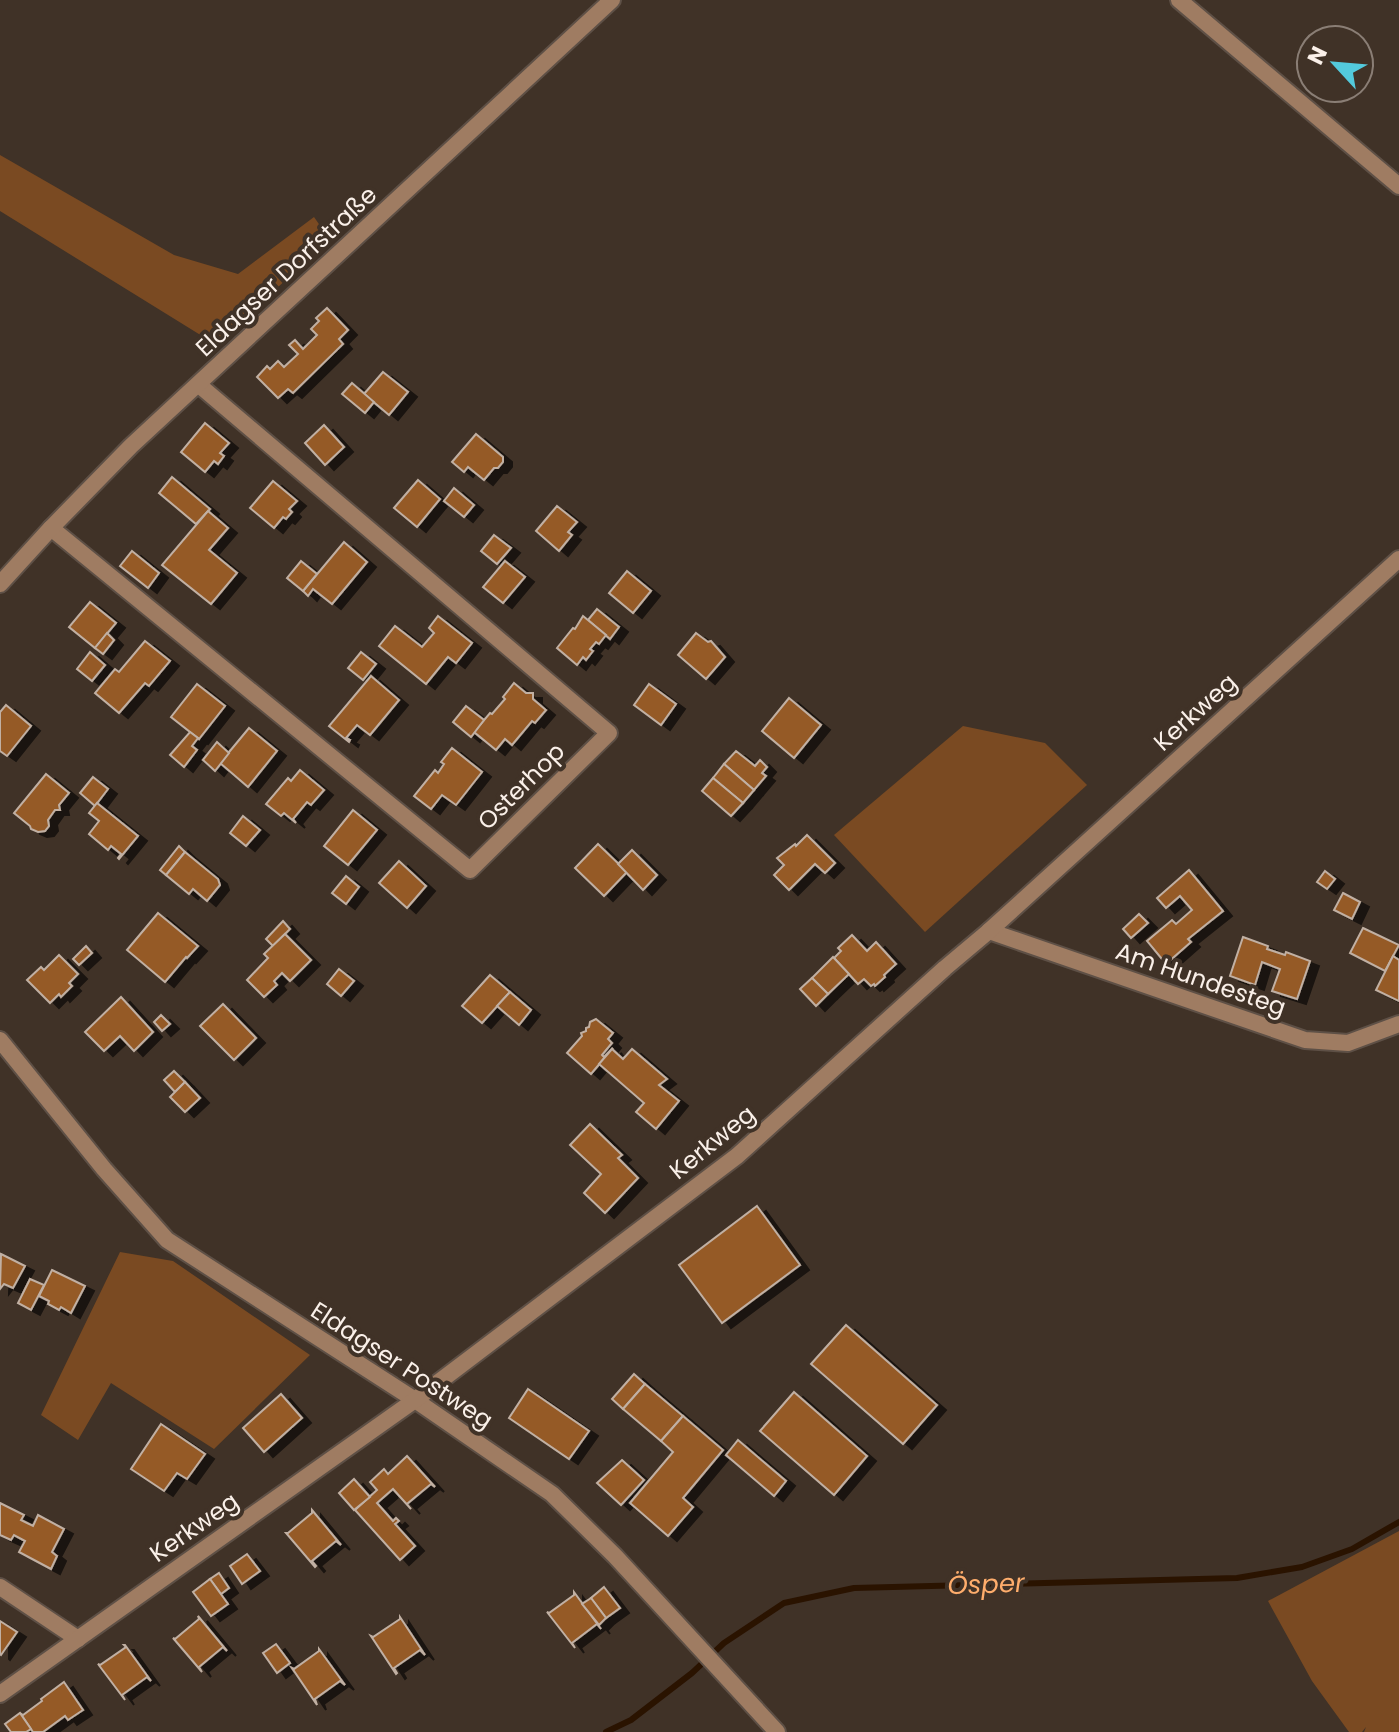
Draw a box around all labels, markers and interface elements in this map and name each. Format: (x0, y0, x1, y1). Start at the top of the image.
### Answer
north arrow (1295, 24, 1375, 104)
text: N (1300, 41, 1335, 70)
street label: Eldagser Dorfstraße (188, 178, 384, 364)
street label: Kerkweg (1146, 666, 1244, 758)
street label: Osterhop (470, 735, 572, 837)
street label: Am Hundesteg (1111, 934, 1291, 1024)
street label: Kerkweg (662, 1097, 762, 1187)
street label: Eldagser Postweg (305, 1294, 499, 1436)
street label: Kerkweg (143, 1484, 245, 1570)
water label: Ösper (947, 1565, 1027, 1603)

